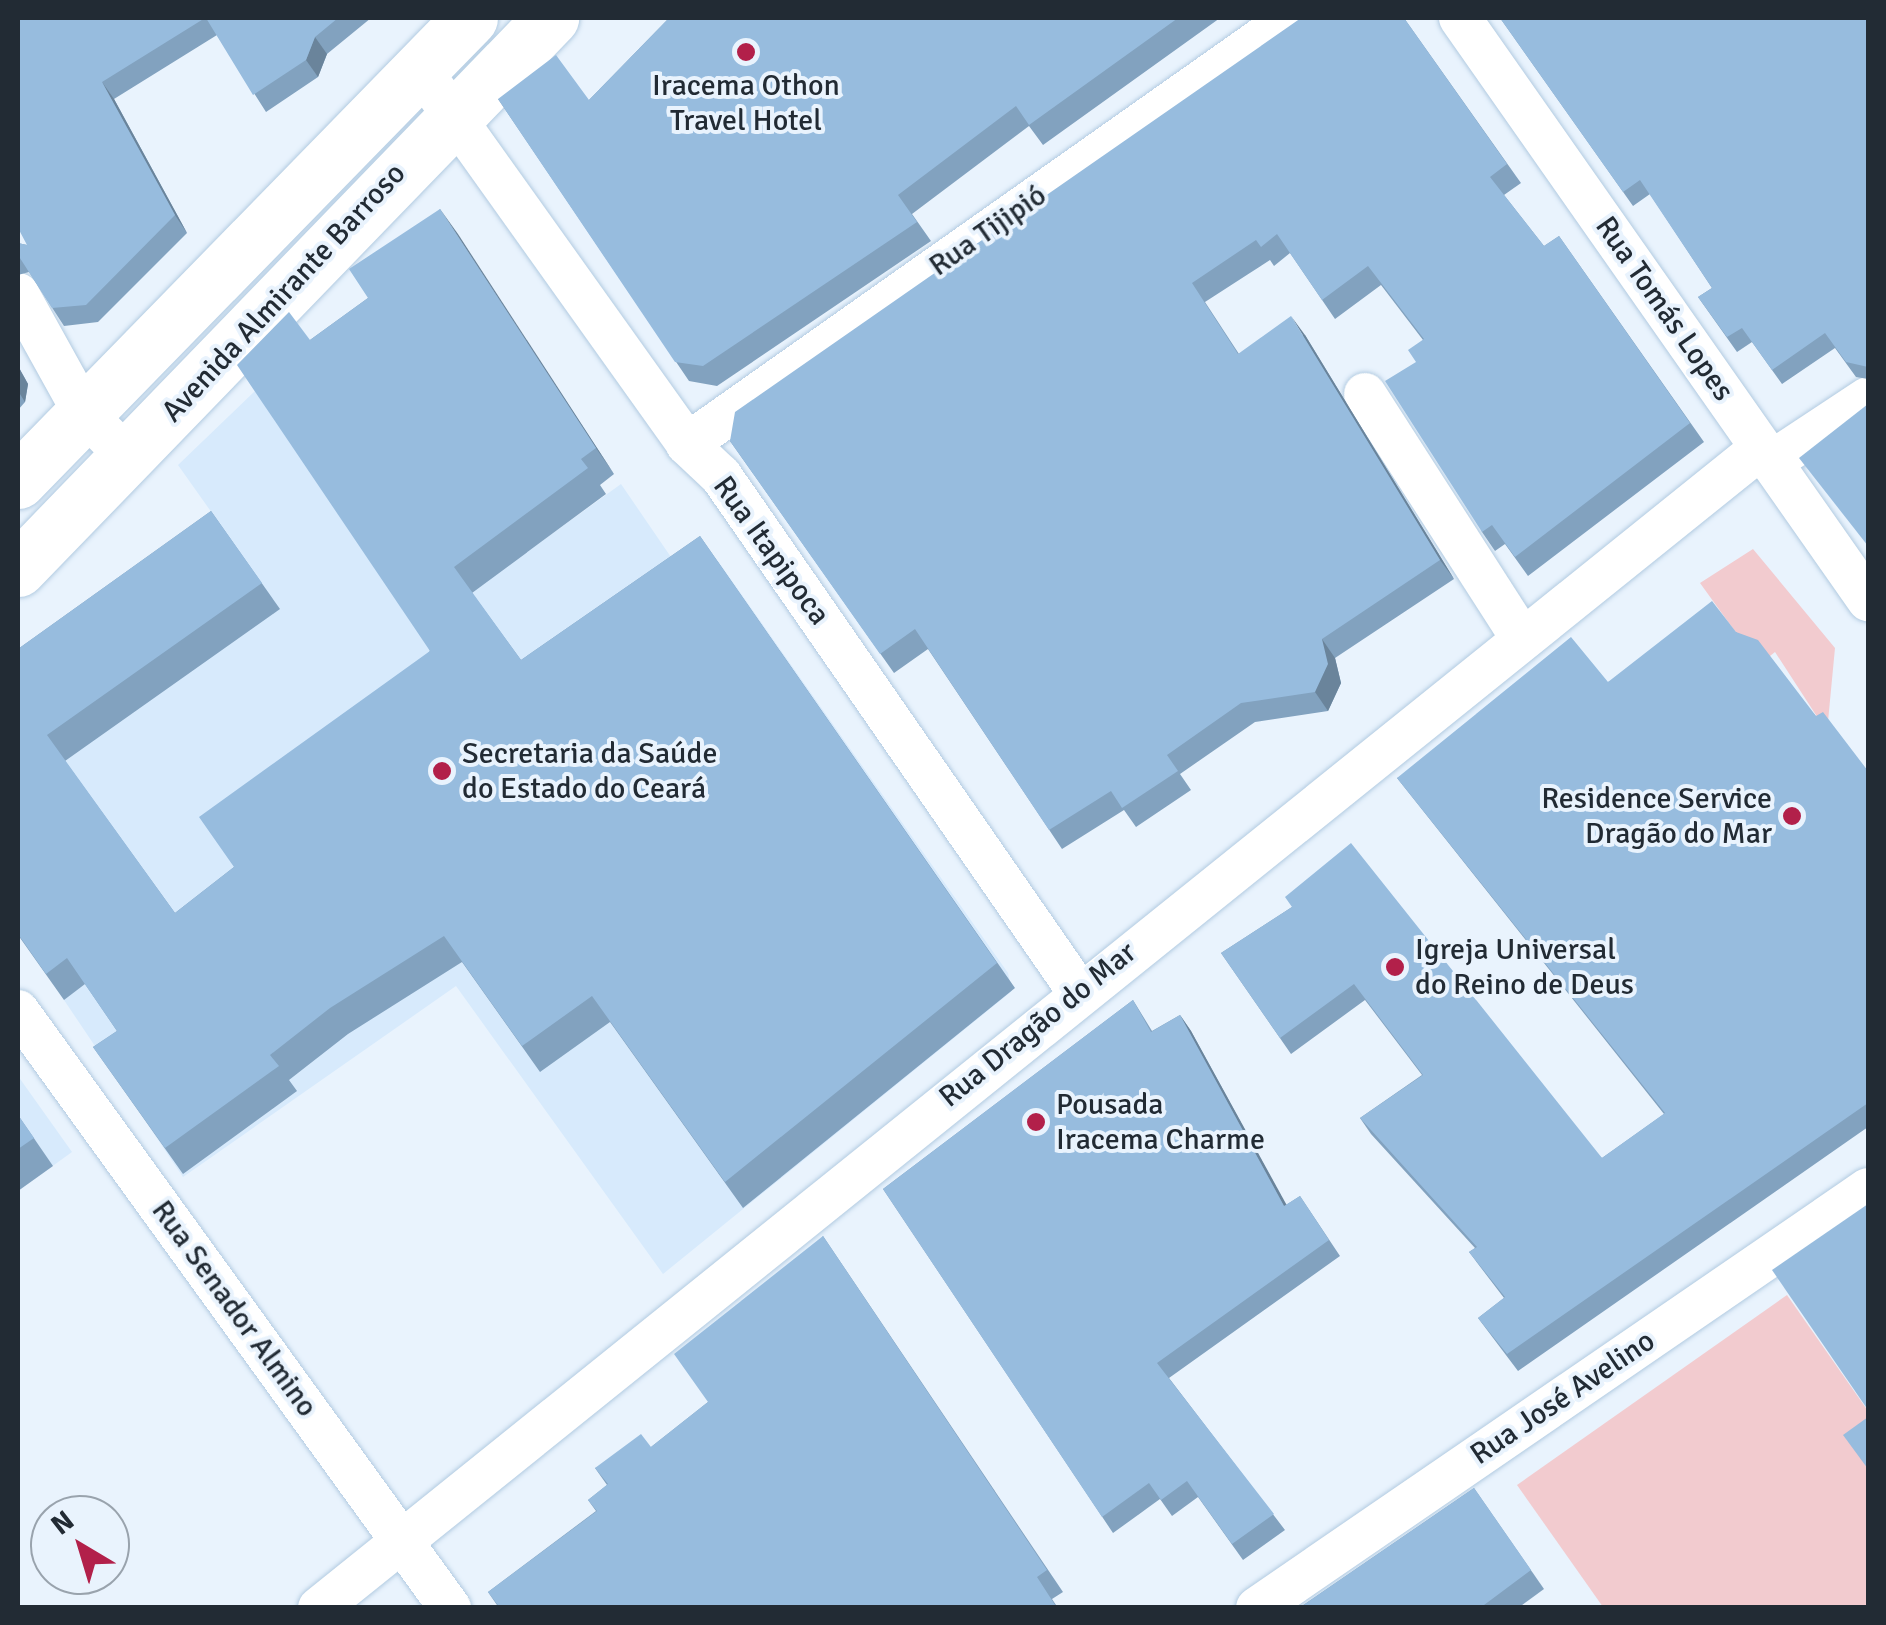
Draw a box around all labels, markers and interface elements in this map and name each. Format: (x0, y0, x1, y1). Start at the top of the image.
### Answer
marker: Iracema Othon Travel Hotel (735, 41, 757, 63)
place label: Iracema Othon Travel Hotel (652, 68, 840, 138)
street label: Avenida Almirante Barroso (155, 156, 413, 430)
street label: Rua Tijipió (923, 178, 1053, 284)
street label: Rua Tomás Lopes (1587, 210, 1741, 408)
street label: Rua Itapipoca (705, 470, 837, 632)
place label: Secretaria da Saúde do Estado do Ceará (462, 736, 717, 806)
marker: Secretaria da Saúde do Estado do Ceará (431, 760, 453, 782)
place label: Residence Service Dragão do Mar (1541, 781, 1772, 852)
marker: Residence Service Dragão do Mar (1781, 805, 1803, 827)
place label: Igreja Universal do Reino de Deus (1415, 932, 1634, 1002)
street label: Rua Dragão do Mar (932, 935, 1144, 1115)
marker: Igreja Universal do Reino de Deus (1384, 956, 1406, 978)
place label: Pousada Iracema Charme (1056, 1087, 1265, 1158)
marker: Pousada Iracema Charme (1025, 1111, 1047, 1133)
street label: Rua Senador Almino (143, 1194, 325, 1424)
street label: Rua José Avelino (1464, 1323, 1662, 1473)
north arrow (30, 1495, 130, 1595)
text: N (45, 1504, 81, 1542)

